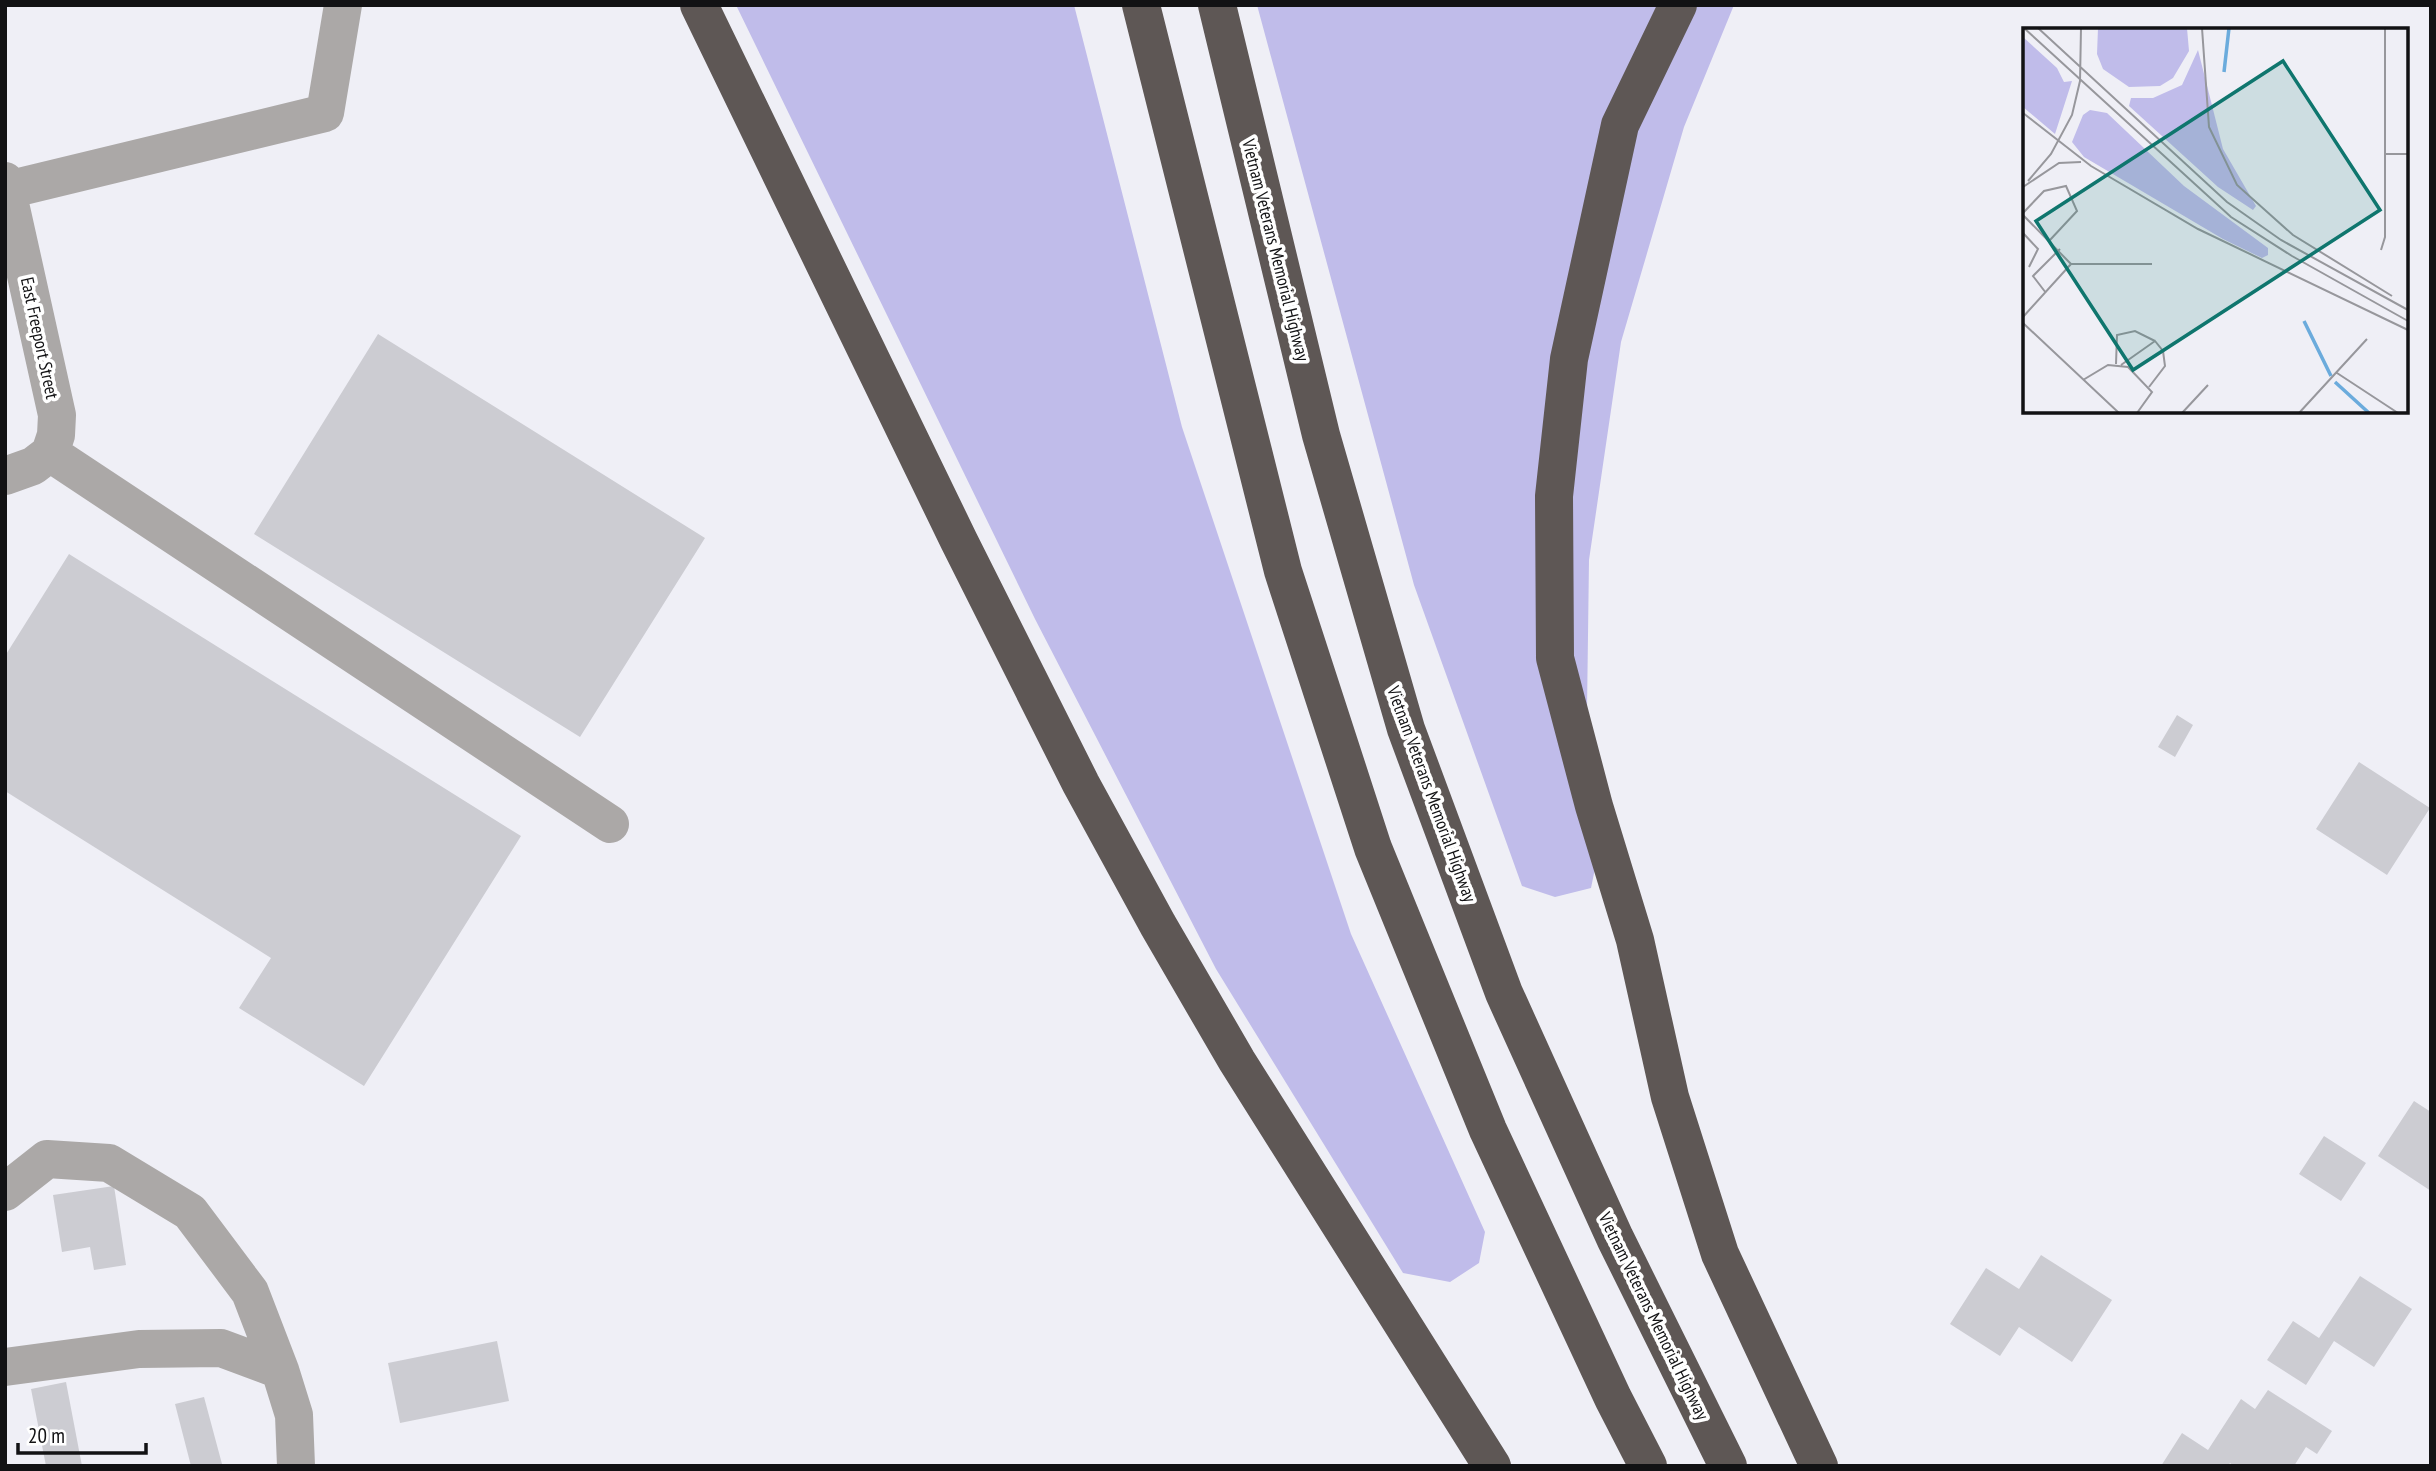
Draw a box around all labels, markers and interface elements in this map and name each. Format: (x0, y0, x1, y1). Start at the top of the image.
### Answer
inset map (2023, 28, 2408, 413)
street label: Vietnam Veterans Memorial Highway (1237, 136, 1315, 364)
street label: East Freeport Street (16, 275, 64, 401)
street label: Vietnam Veterans Memorial Highway (1382, 682, 1482, 905)
street label: Vietnam Veterans Memorial Highway (1593, 1208, 1714, 1424)
scale bar (18, 1412, 145, 1456)
text: 20 m (28, 1422, 65, 1449)

